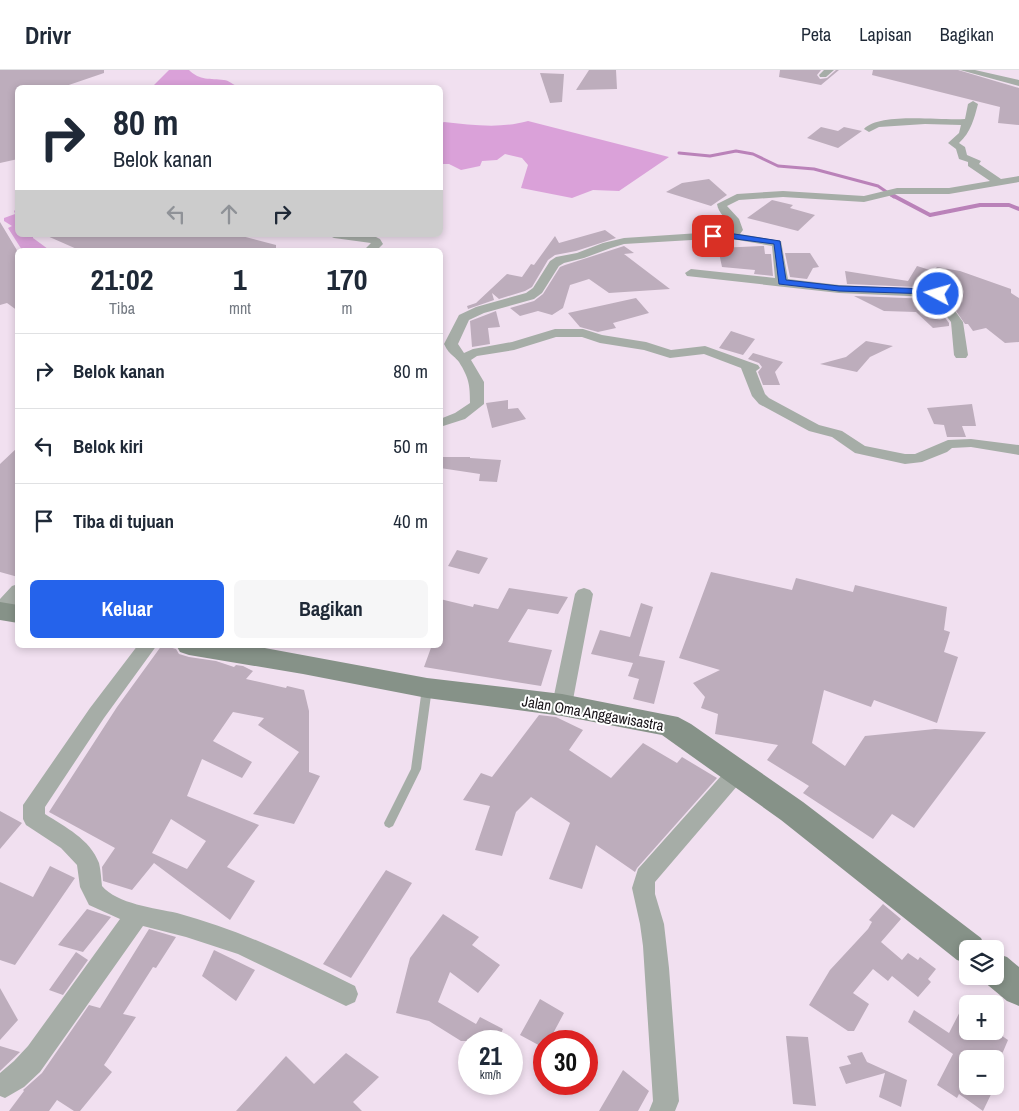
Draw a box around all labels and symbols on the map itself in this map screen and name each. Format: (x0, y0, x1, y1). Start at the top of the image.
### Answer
pin (692, 215, 734, 257)
position arrow (911, 267, 963, 319)
street label: Jalan Oma Anggawisastra (520, 690, 666, 736)
speed limit sign: 30 (533, 1030, 598, 1095)

